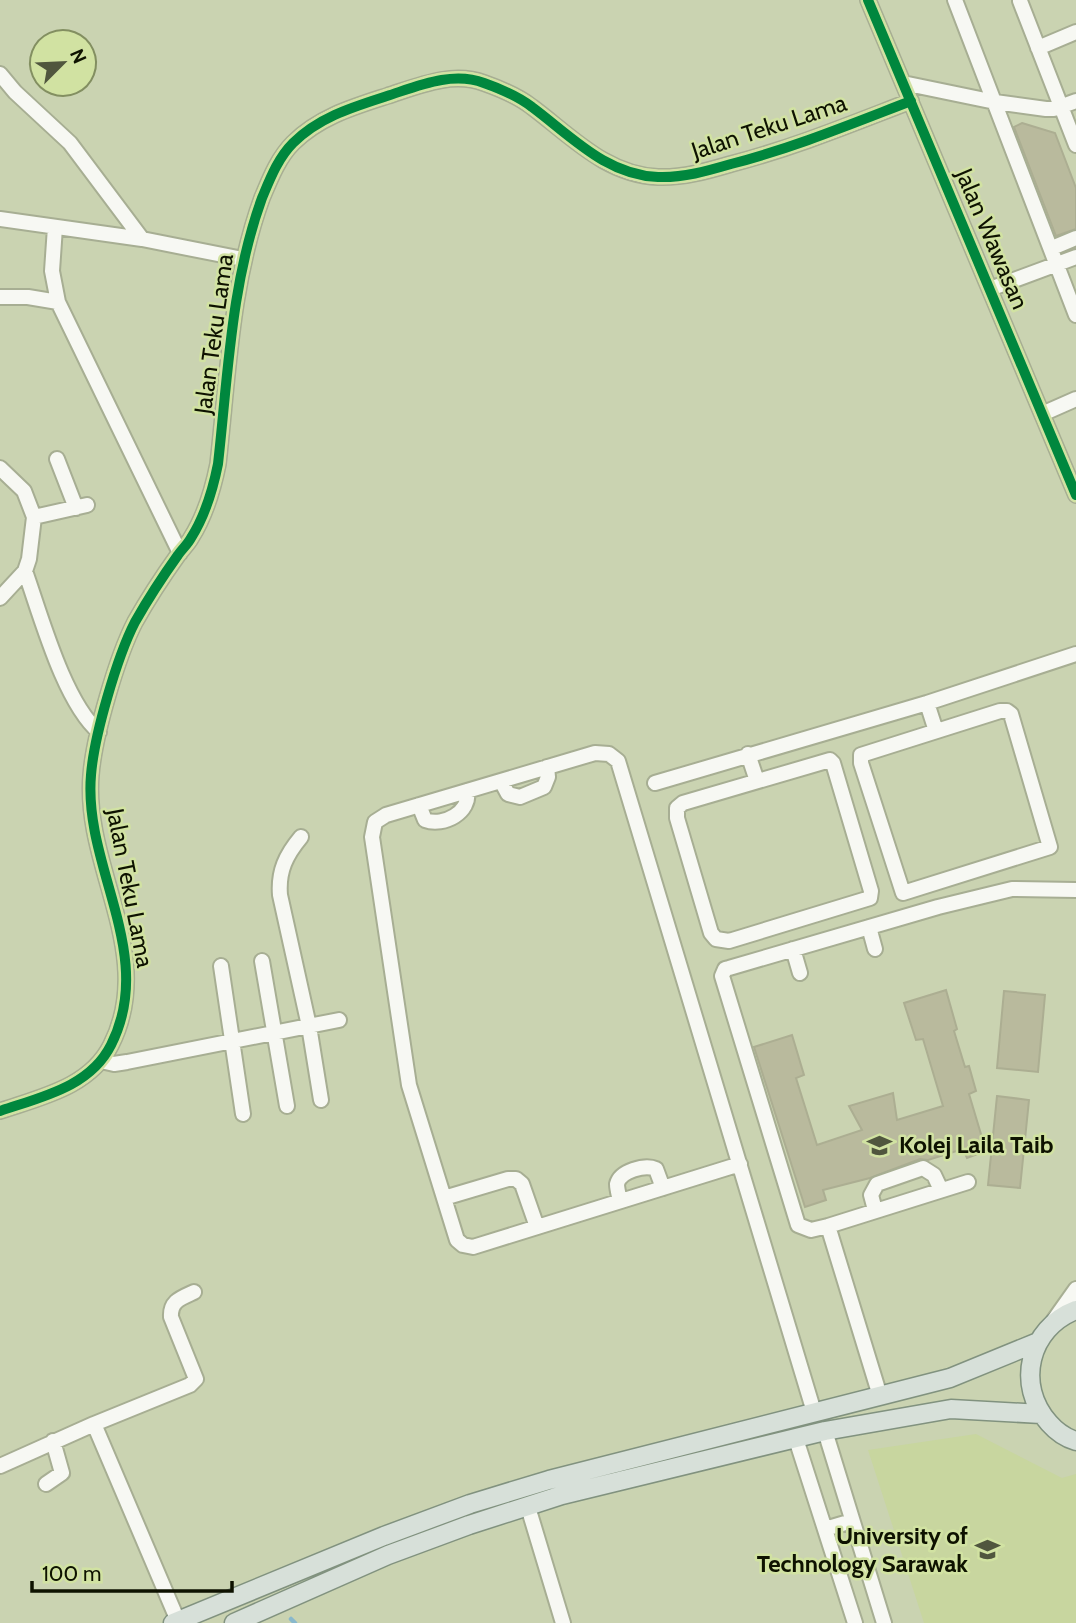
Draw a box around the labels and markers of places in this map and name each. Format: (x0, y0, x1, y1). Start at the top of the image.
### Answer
place label: Kolej Laila Taib (899, 1130, 1054, 1159)
school or university icon: Kolej Laila Taib (865, 1131, 893, 1159)
place label: University of Technology Sarawak (757, 1521, 968, 1578)
school or university icon: University of Technology Sarawak (974, 1536, 1002, 1564)

